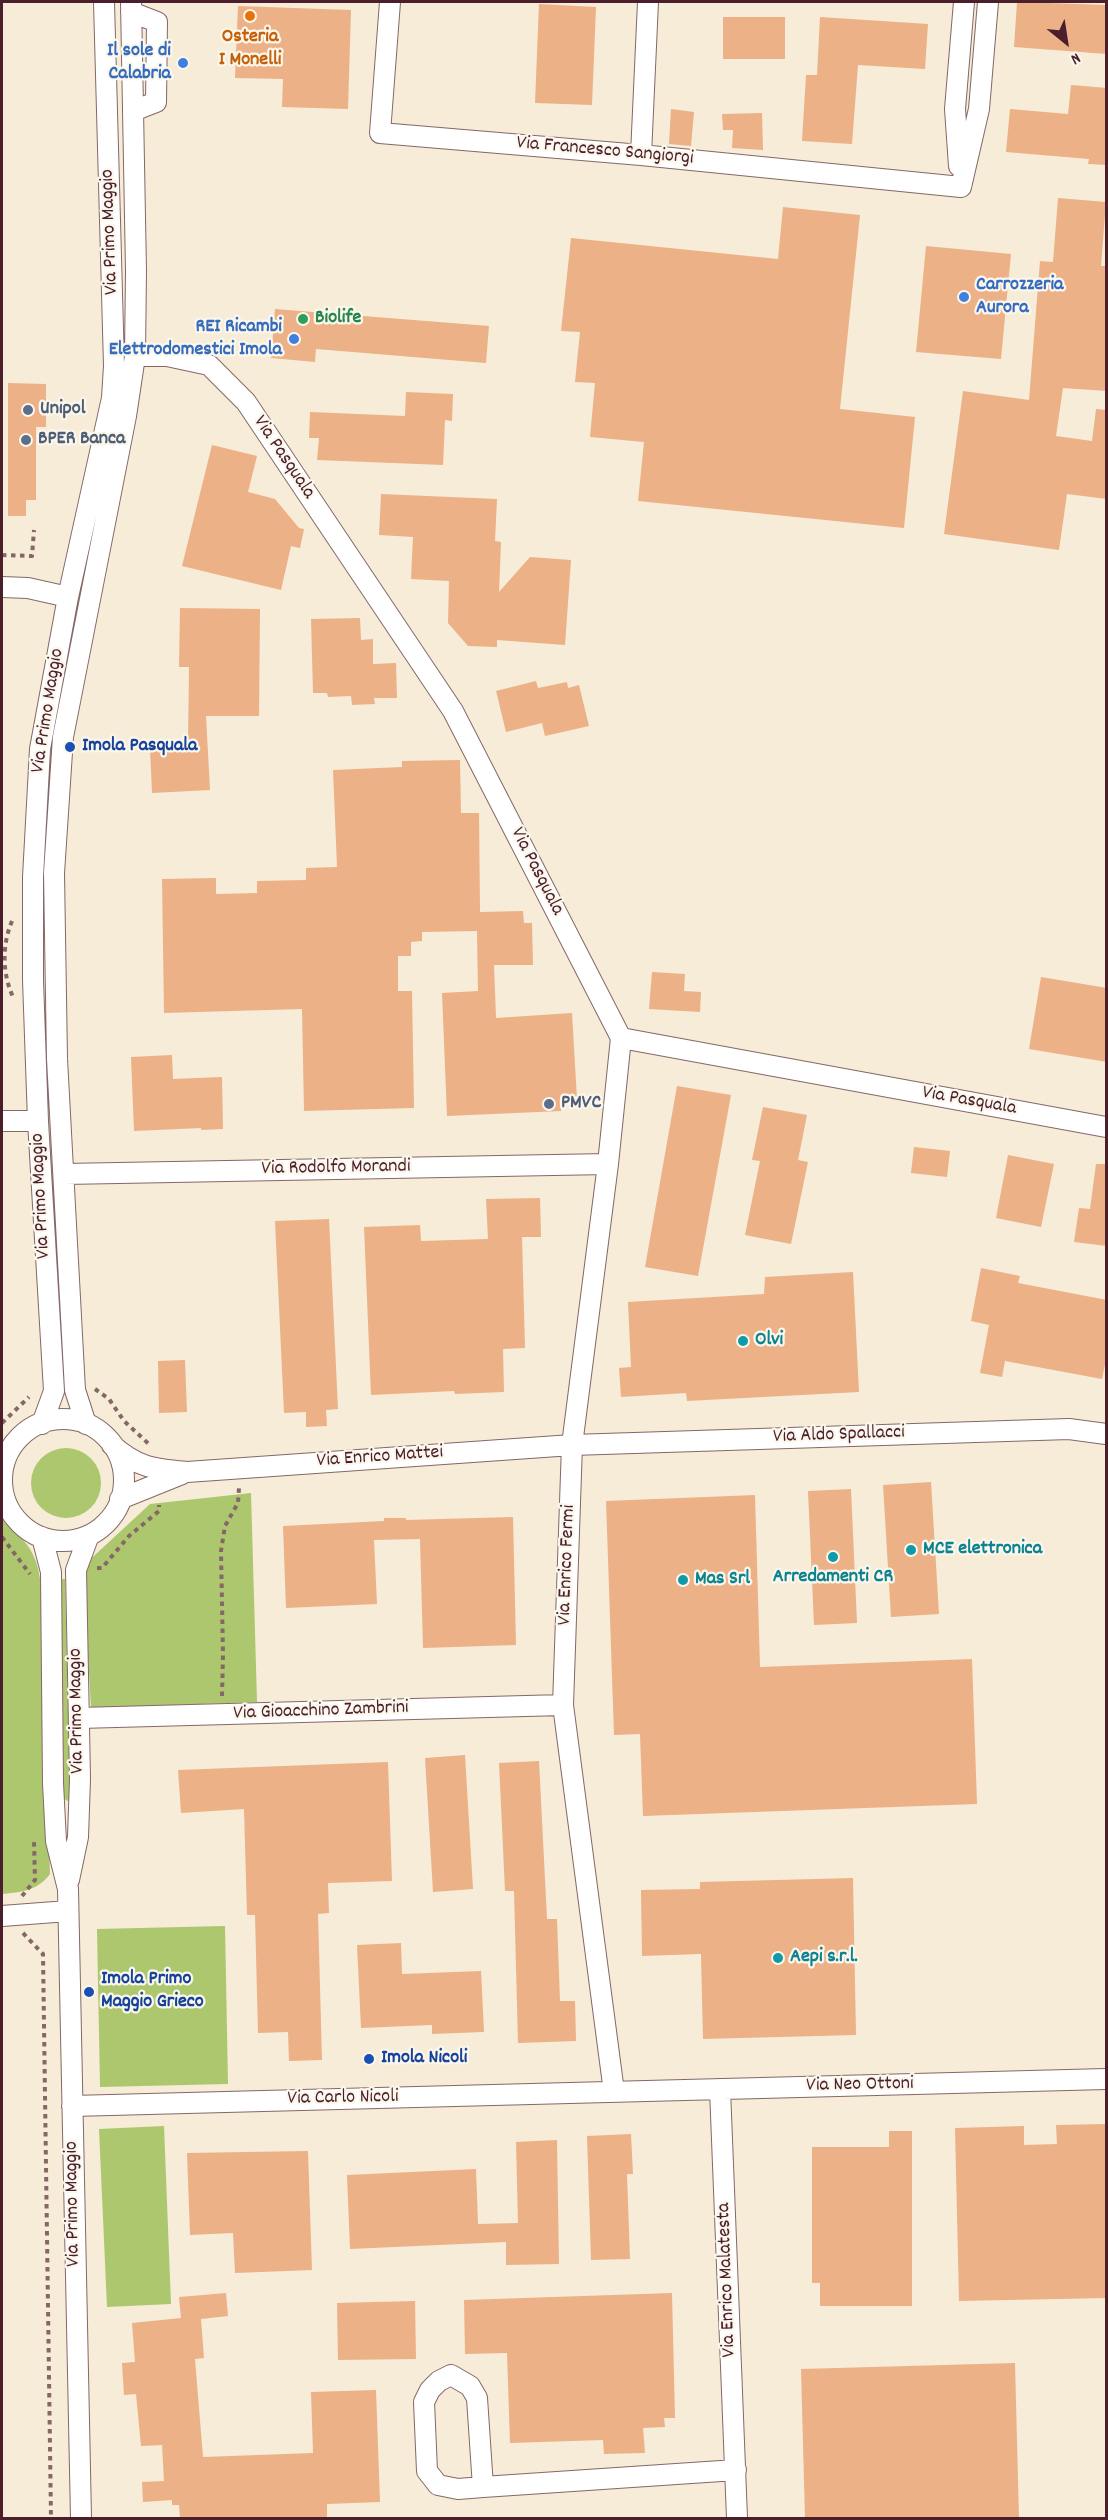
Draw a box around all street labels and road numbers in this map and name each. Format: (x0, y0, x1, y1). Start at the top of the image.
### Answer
street label: Via Francesco Sangiorgi (516, 132, 694, 172)
street label: Via Primo Maggio (97, 169, 125, 295)
street label: Via Pasquala (246, 412, 320, 504)
street label: Via Primo Maggio (27, 647, 71, 775)
street label: Via Pasquala (504, 824, 568, 920)
street label: Via Pasquala (920, 1082, 1018, 1122)
street label: Via Primo Maggio (27, 1133, 57, 1259)
street label: Via Rodolfo Morandi (261, 1156, 411, 1182)
street label: Via Aldo Spallacci (773, 1422, 905, 1450)
street label: Via Enrico Mattei (316, 1442, 444, 1474)
street label: Via Enrico Fermi (554, 1504, 582, 1626)
street label: Via Primo Maggio (65, 1648, 91, 1774)
street label: Via Gioacchino Zambrini (233, 1697, 409, 1727)
street label: Via Neo Ottoni (806, 2073, 914, 2099)
street label: Via Carlo Nicoli (287, 2086, 399, 2112)
street label: Via Primo Maggio (61, 2141, 87, 2267)
street label: Via Enrico Malatesta (713, 2202, 743, 2358)

